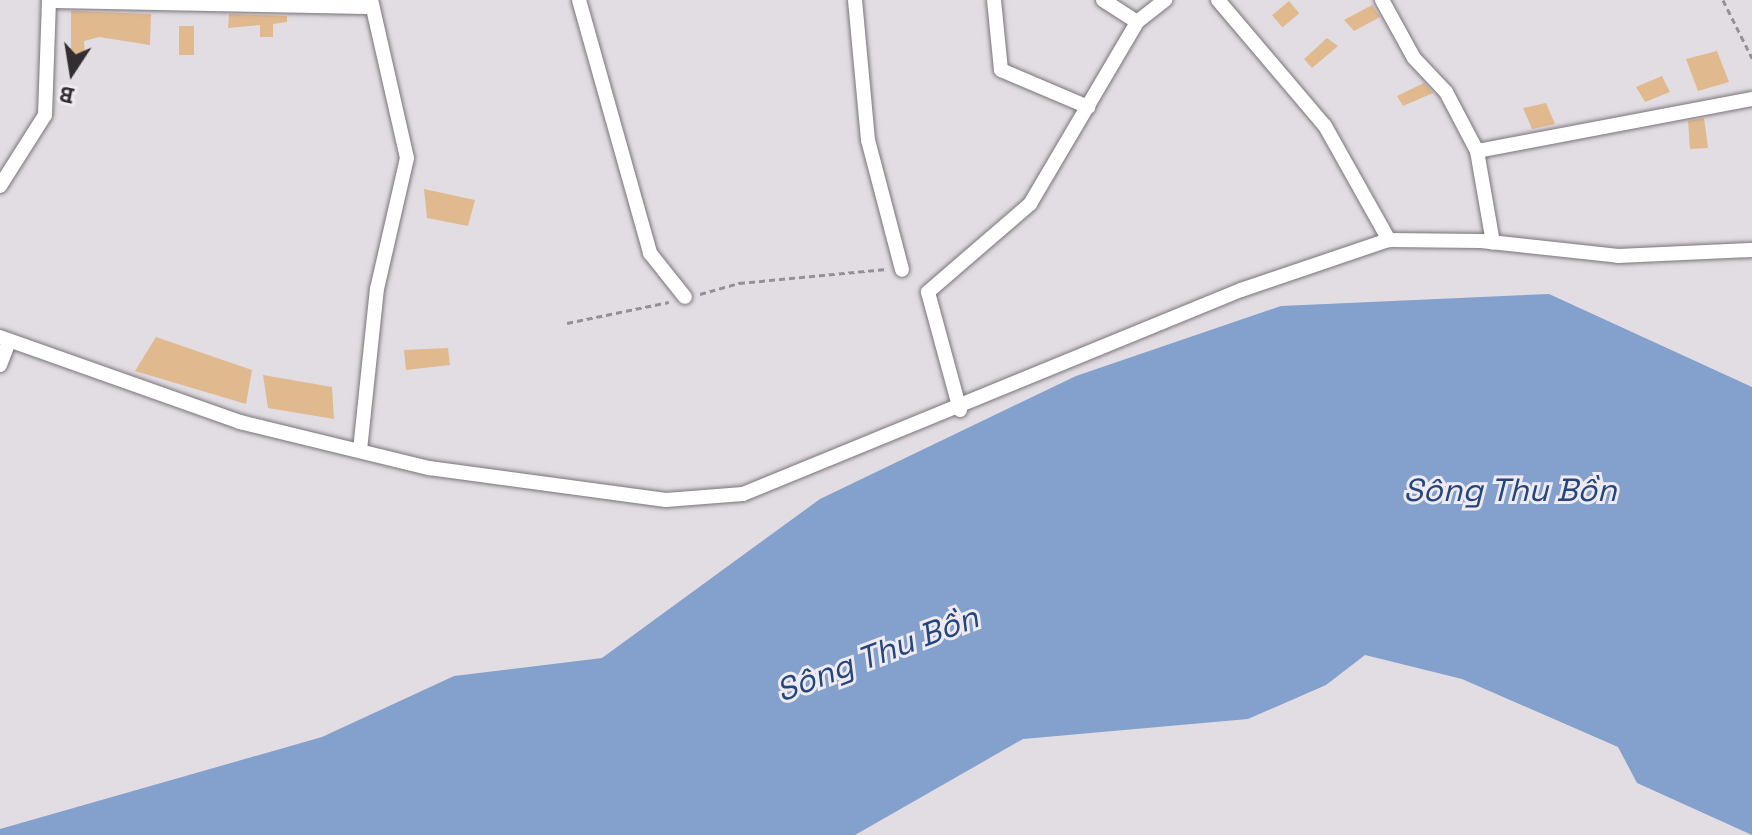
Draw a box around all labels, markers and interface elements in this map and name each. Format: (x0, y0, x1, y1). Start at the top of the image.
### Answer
north arrow (32, 32, 112, 112)
text: B (57, 80, 77, 111)
water label: Sông Thu Bồn (1403, 471, 1617, 509)
water label: Sông Thu Bồn (770, 598, 984, 710)

